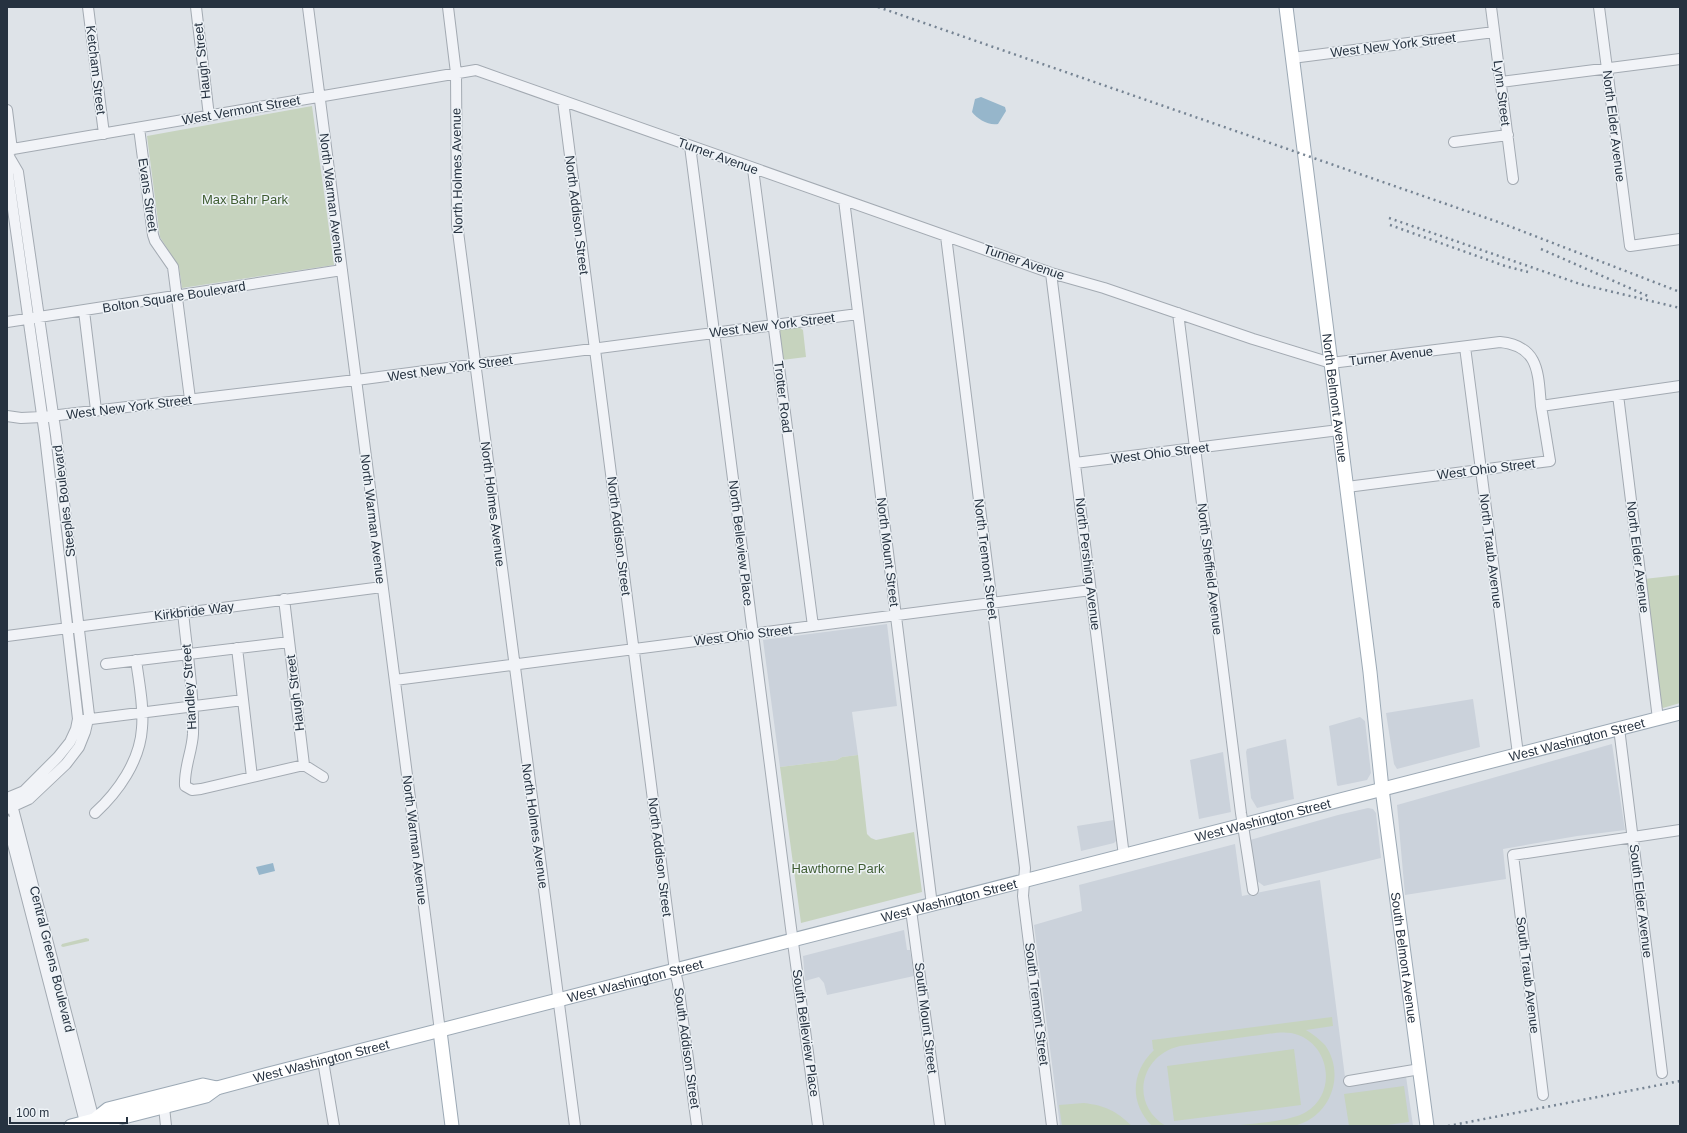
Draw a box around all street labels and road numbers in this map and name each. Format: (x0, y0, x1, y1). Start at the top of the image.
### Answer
street label: Haugh Street (190, 22, 213, 100)
street label: Ketcham Street (83, 25, 109, 116)
street label: West New York Street (1329, 30, 1457, 60)
street label: Lynn Street (1491, 59, 1514, 127)
street label: North Elder Avenue (1600, 69, 1628, 183)
street label: West Vermont Street (181, 92, 302, 128)
street label: North Holmes Avenue (448, 108, 466, 234)
street label: North Warman Avenue (317, 132, 347, 264)
street label: Turner Avenue (676, 134, 760, 178)
street label: North Addison Street (562, 155, 592, 276)
street label: Evans Street (135, 157, 161, 233)
street label: Turner Avenue (982, 241, 1066, 283)
street label: Bolton Square Boulevard (101, 278, 247, 316)
street label: West New York Street (708, 310, 836, 340)
street label: North Belmont Avenue (1320, 332, 1351, 463)
street label: Turner Avenue (1348, 343, 1434, 369)
street label: West New York Street (386, 352, 514, 384)
street label: Trotter Road (771, 360, 795, 434)
street label: West New York Street (65, 392, 193, 422)
street label: West Ohio Street (1110, 439, 1210, 466)
street label: North Holmes Avenue (478, 440, 508, 568)
street label: Steeples Boulevard (50, 444, 78, 558)
street label: North Warman Avenue (358, 453, 388, 585)
street label: West Ohio Street (1436, 455, 1536, 482)
street label: North Addison Street (604, 476, 634, 597)
street label: North Belleview Place (726, 479, 756, 607)
street label: North Traub Avenue (1477, 493, 1505, 609)
street label: North Mount Street (874, 497, 902, 608)
street label: North Pershing Avenue (1072, 497, 1104, 631)
street label: North Tremont Street (971, 498, 1001, 621)
street label: North Elder Avenue (1624, 500, 1652, 614)
street label: North Sheffield Avenue (1194, 502, 1226, 636)
street label: Kirkbride Way (153, 599, 235, 623)
street label: West Ohio Street (693, 621, 793, 648)
street label: Handley Street (178, 643, 199, 730)
street label: Haugh Street (283, 654, 307, 732)
street label: West Washington Street (1507, 715, 1646, 764)
street label: North Holmes Avenue (519, 762, 551, 890)
street label: North Warman Avenue (400, 774, 430, 906)
street label: West Washington Street (1193, 795, 1333, 844)
street label: North Addison Street (645, 797, 675, 918)
street label: South Elder Avenue (1627, 843, 1655, 959)
street label: West Washington Street (879, 875, 1019, 925)
street label: Central Greens Boulevard (27, 884, 77, 1034)
street label: South Belmont Avenue (1388, 891, 1421, 1024)
street label: South Traub Avenue (1513, 916, 1543, 1034)
street label: South Tremont Street (1022, 942, 1052, 1067)
street label: West Washington Street (565, 956, 705, 1005)
street label: South Mount Street (912, 961, 940, 1075)
street label: South Belleview Place (790, 968, 822, 1098)
street label: South Addison Street (671, 986, 703, 1110)
street label: West Washington Street (252, 1036, 391, 1085)

